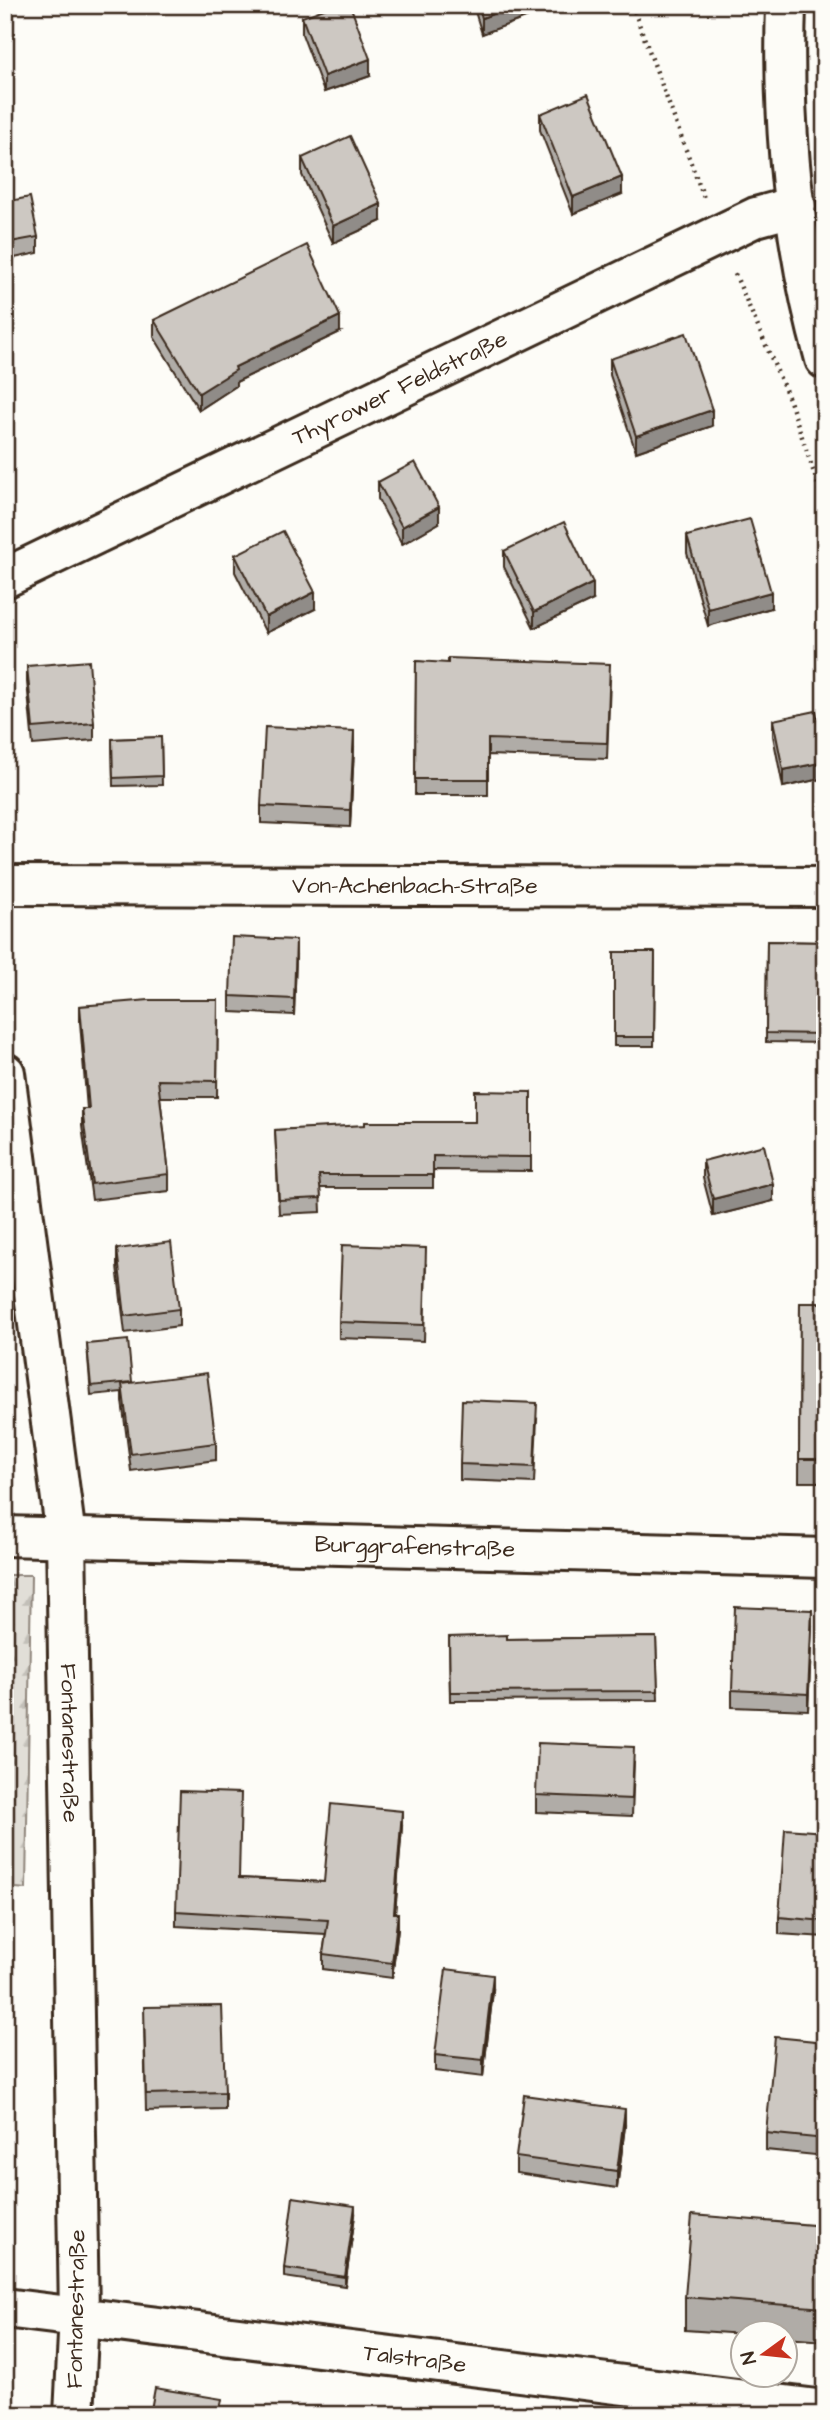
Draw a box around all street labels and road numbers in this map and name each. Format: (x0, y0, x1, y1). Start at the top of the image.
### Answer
street label: Thyrower Feldstraße (287, 323, 513, 454)
street label: Von-Achenbach-Straße (292, 870, 538, 902)
street label: Burggrafenstraße (314, 1528, 516, 1566)
street label: Fontanestraße (52, 1663, 87, 1823)
street label: Fontanestraße (59, 2229, 93, 2389)
street label: Talstraße (361, 2337, 468, 2381)

